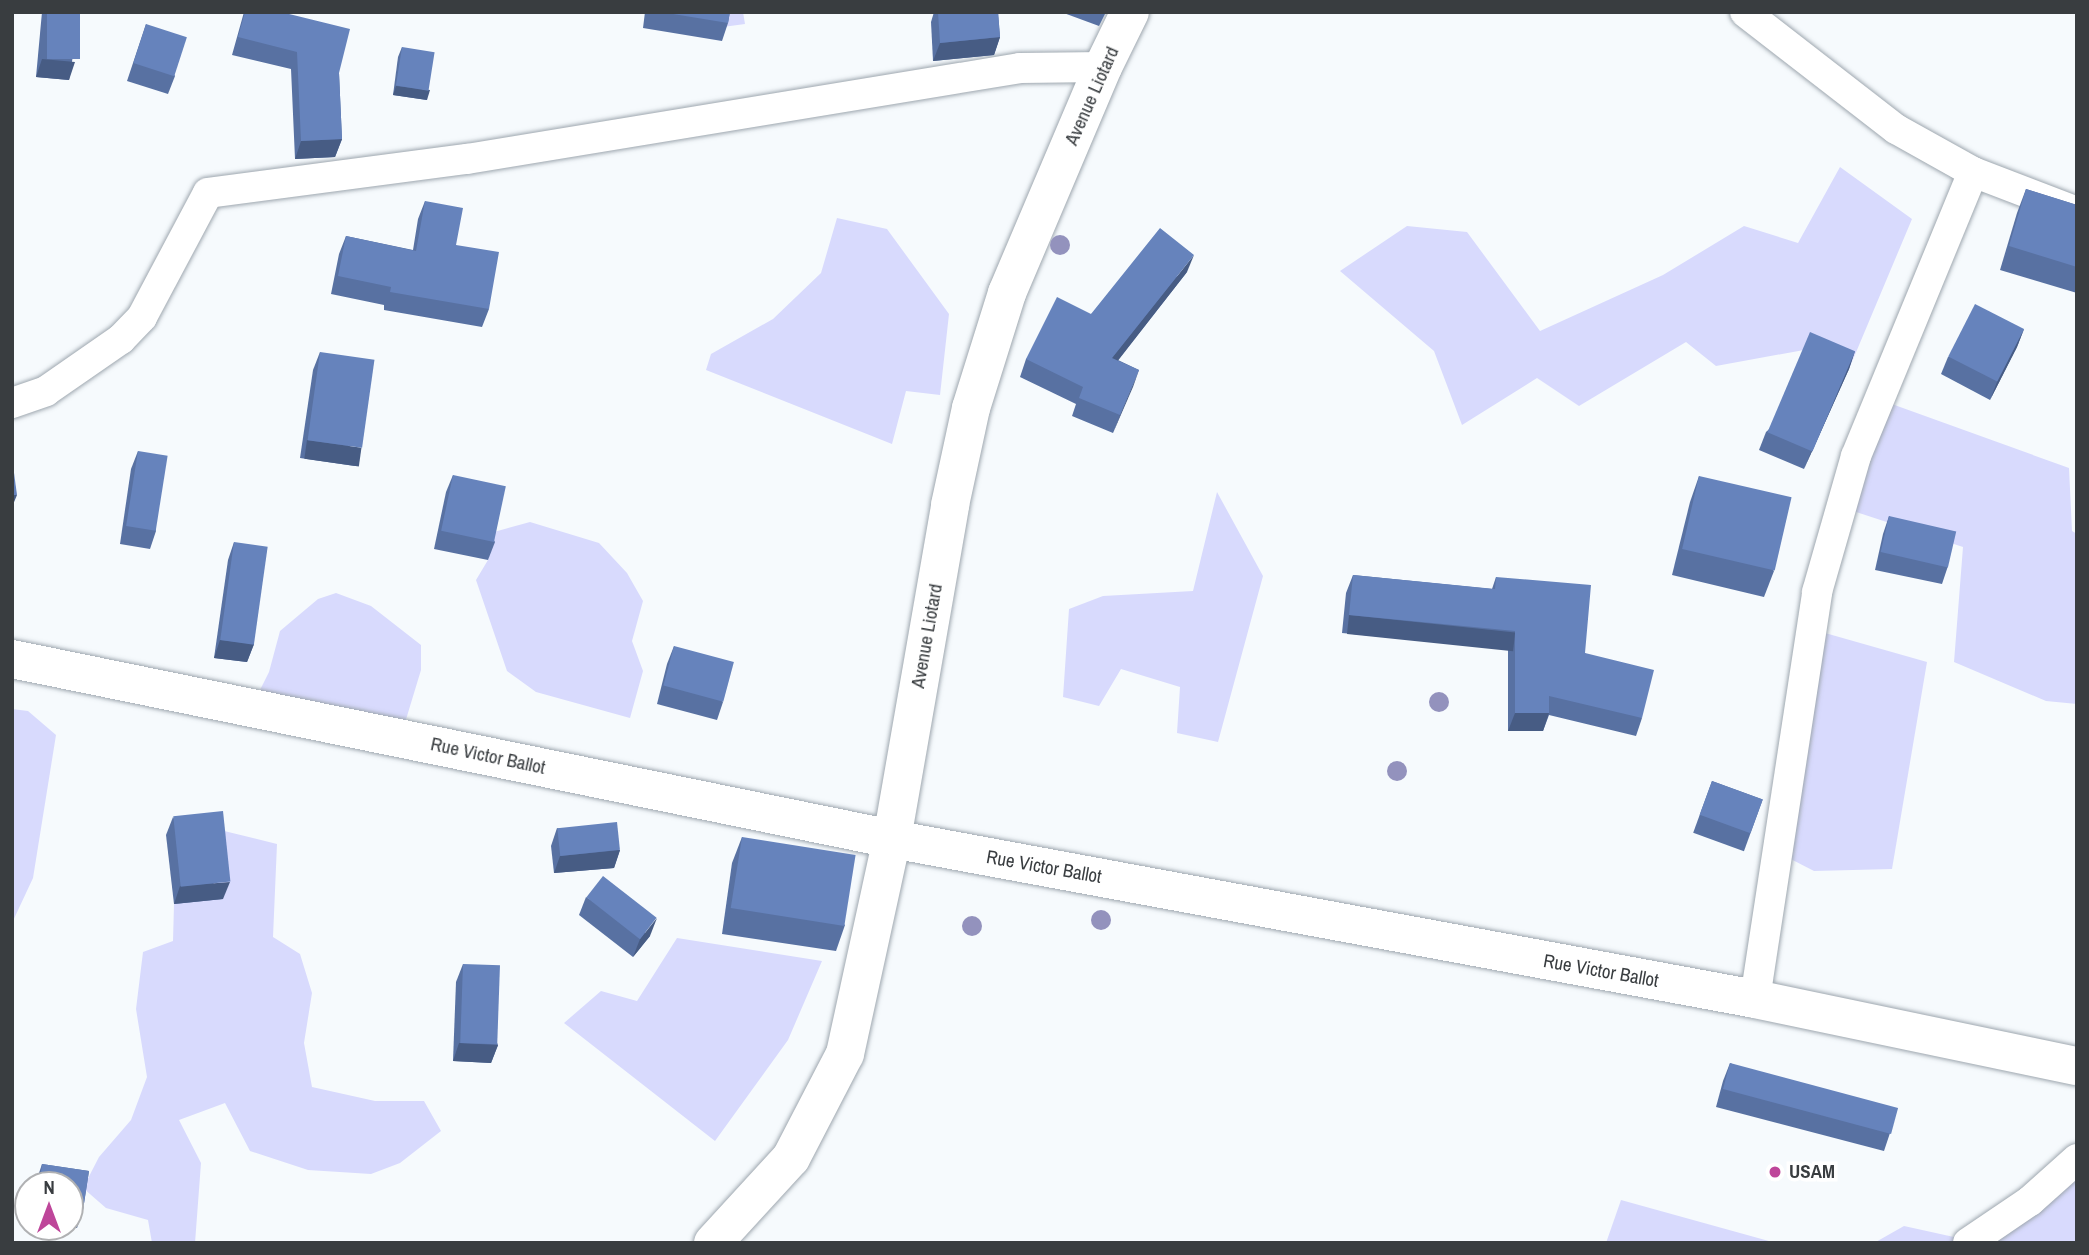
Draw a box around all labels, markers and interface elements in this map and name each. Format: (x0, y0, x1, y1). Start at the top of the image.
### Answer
street label: Avenue Liotard (1060, 43, 1124, 149)
street label: Avenue Liotard (907, 582, 947, 690)
street label: Rue Victor Ballot (429, 733, 547, 779)
street label: Rue Victor Ballot (985, 846, 1103, 888)
street label: Rue Victor Ballot (1542, 950, 1660, 992)
place label: USAM (1789, 1161, 1835, 1183)
marker: USAM (1767, 1164, 1783, 1180)
north arrow (14, 1171, 84, 1241)
text: N (43, 1174, 55, 1200)

